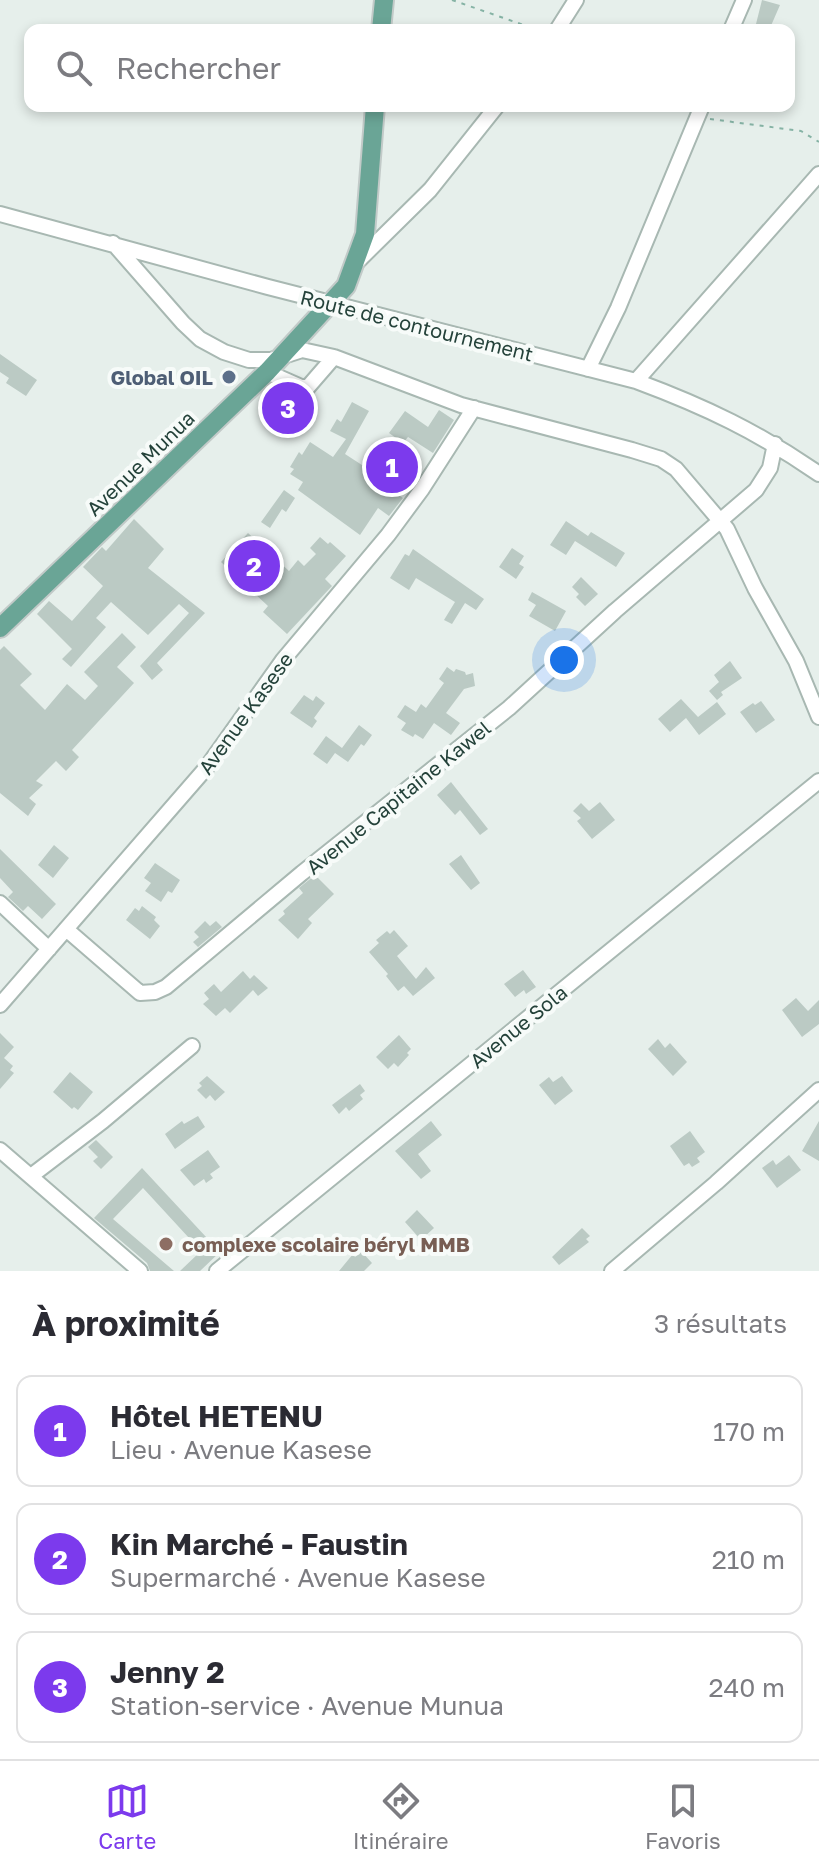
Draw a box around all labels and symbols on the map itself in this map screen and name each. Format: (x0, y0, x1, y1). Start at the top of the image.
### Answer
street label: Route de contournement (298, 284, 536, 366)
place label: Global OIL (111, 365, 213, 389)
marker: Global OIL (220, 368, 238, 386)
pin: 3 (262, 378, 314, 438)
street label: Avenue Munua (81, 406, 199, 520)
pin: 1 (366, 437, 418, 497)
pin: 2 (228, 536, 280, 596)
your location (544, 640, 584, 680)
street label: Avenue Kasese (193, 647, 297, 779)
street label: Avenue Capitaine Kawel (301, 715, 495, 879)
street label: Avenue Sola (465, 980, 571, 1072)
place label: complexe scolaire béryl MMB (182, 1232, 470, 1256)
marker: complexe scolaire béryl MMB (157, 1235, 175, 1253)

